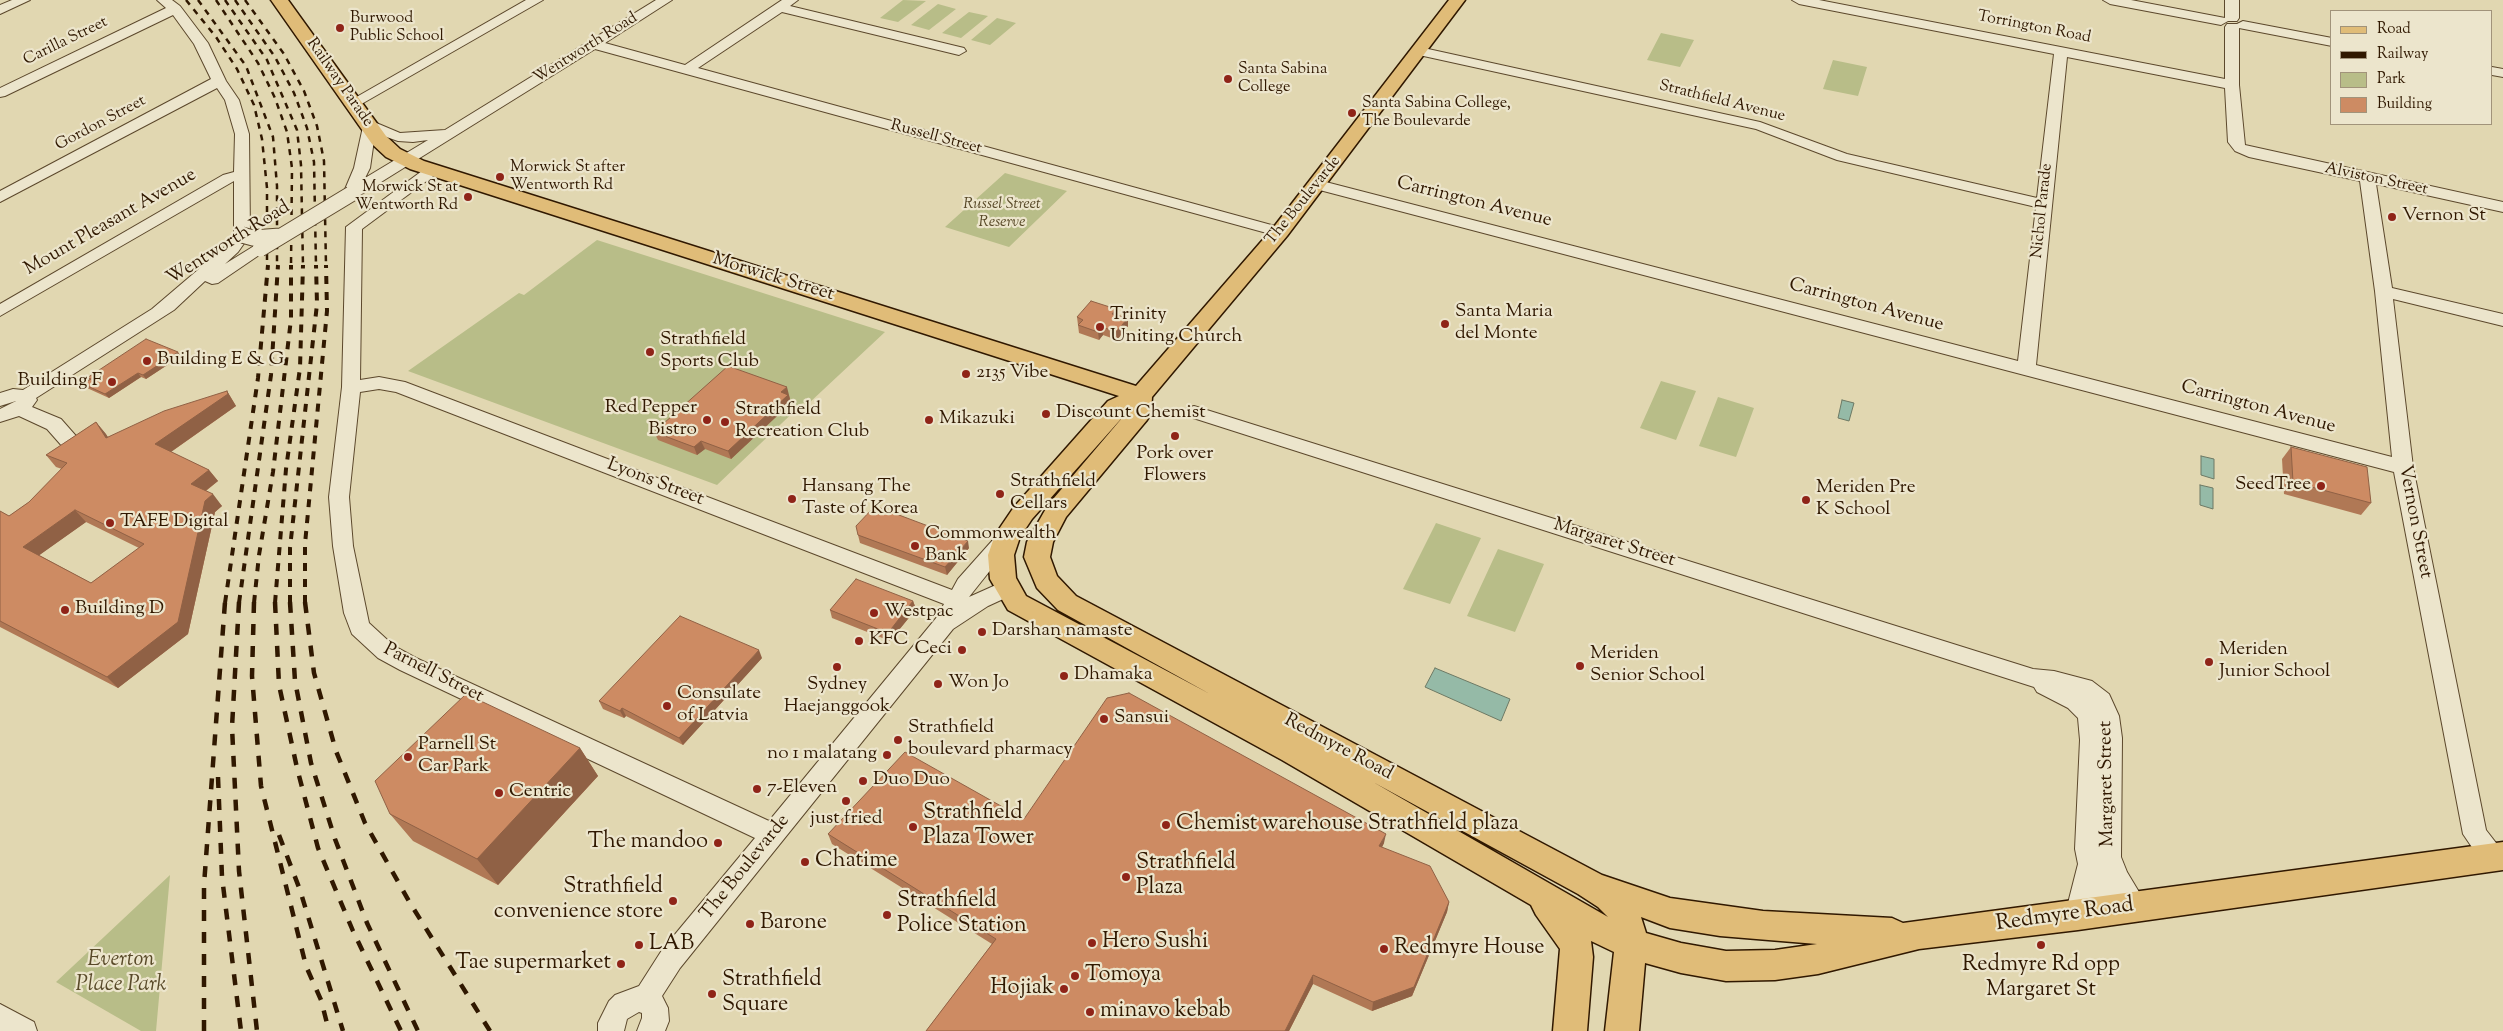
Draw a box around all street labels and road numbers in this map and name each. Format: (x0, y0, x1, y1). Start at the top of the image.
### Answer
street label: Torrington Road (1976, 8, 2092, 48)
street label: Wentworth Road (530, 9, 642, 89)
street label: Carilla Street (21, 13, 111, 71)
street label: Railway Parade (301, 35, 377, 131)
street label: Strathfield Avenue (1657, 77, 1787, 127)
street label: Gordon Street (53, 92, 149, 156)
street label: Russell Street (888, 117, 984, 159)
street label: The Boulevarde (1262, 153, 1346, 249)
street label: Alviston Street (2323, 160, 2429, 200)
street label: Nichol Parade (2028, 162, 2058, 260)
street label: Mount Pleasant Avenue (21, 164, 201, 282)
street label: Carrington Avenue (1394, 173, 1554, 233)
street label: Wentworth Road (163, 197, 295, 291)
street label: Morwick Street (709, 249, 837, 307)
street label: Carrington Avenue (1786, 274, 1946, 338)
street label: Carrington Avenue (2178, 376, 2338, 440)
street label: Lyons Street (603, 454, 707, 512)
street label: Vernon Street (2392, 463, 2436, 581)
street label: Margaret Street (1550, 515, 1678, 573)
street label: Parnell Street (379, 639, 487, 709)
street label: Redmyre Road (1280, 710, 1396, 786)
street label: Margaret Street (2095, 721, 2121, 847)
street label: The Boulevarde (696, 811, 796, 925)
street label: Redmyre Road (1994, 893, 2136, 939)

